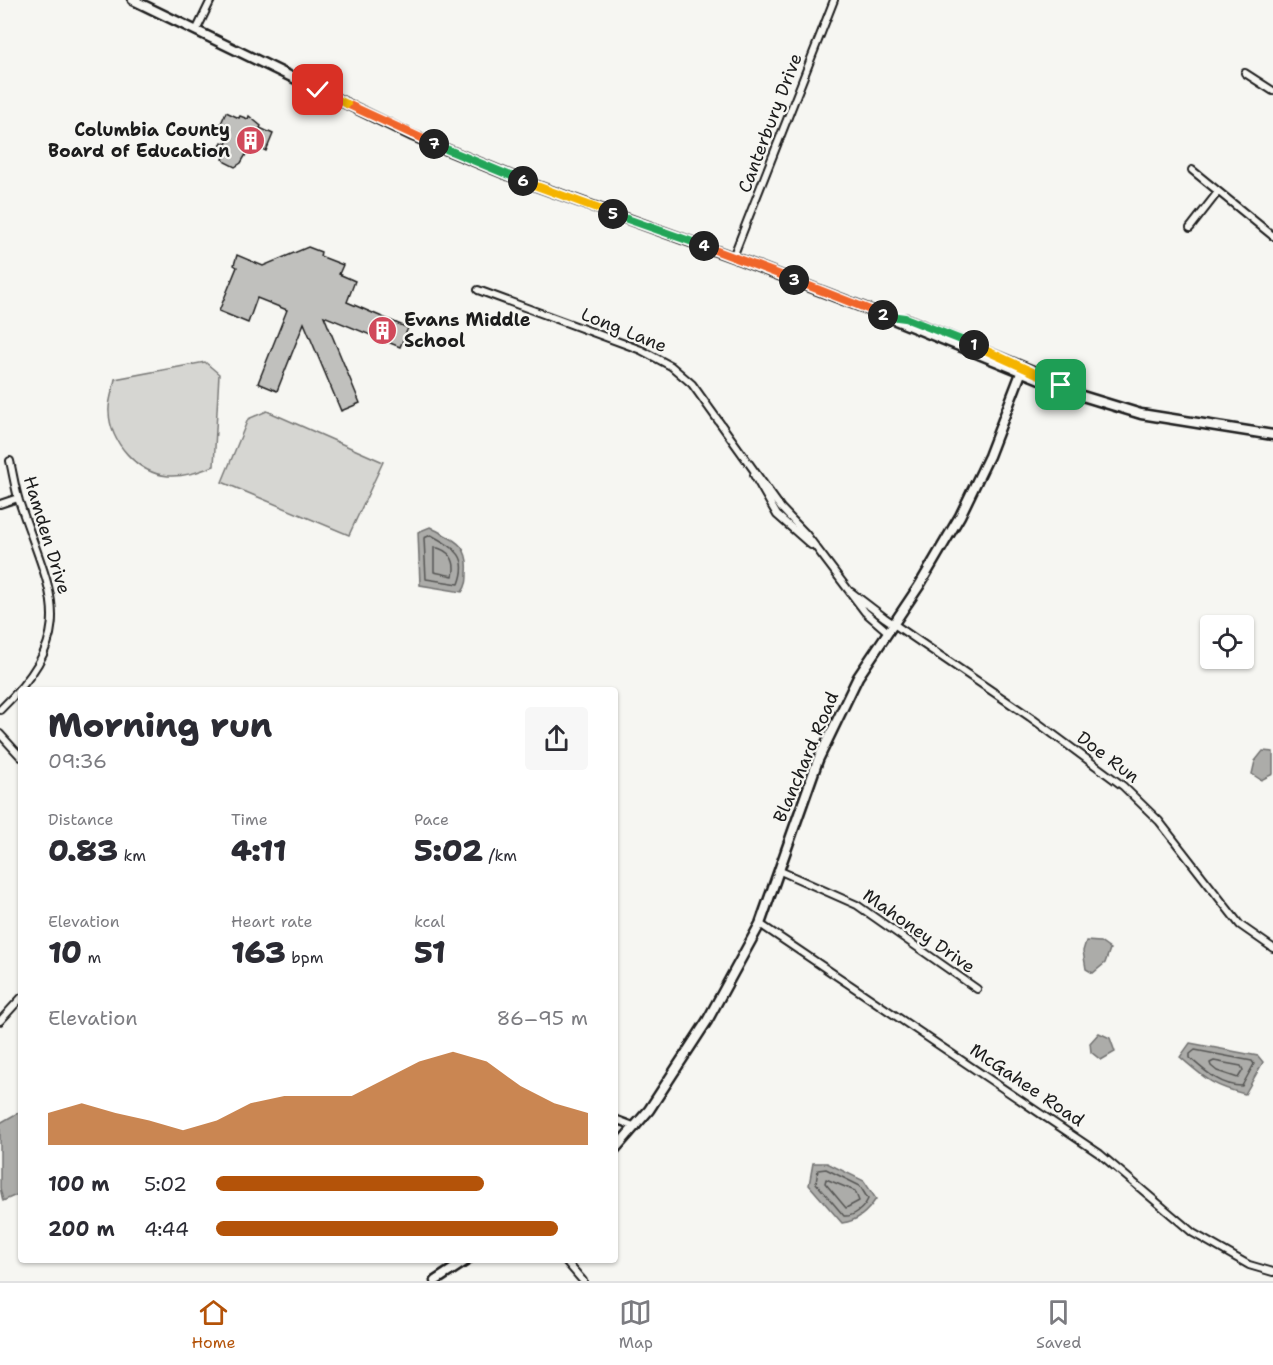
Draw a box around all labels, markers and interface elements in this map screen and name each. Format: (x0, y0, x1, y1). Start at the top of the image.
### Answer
street label: Canterbury Drive (732, 50, 808, 196)
pin (292, 64, 343, 115)
icon: check (301, 73, 334, 106)
place label: Columbia County Board of Education (48, 118, 230, 163)
building icon: Columbia County Board of Education (235, 124, 267, 156)
pin: 7 (419, 129, 449, 159)
text: 7 (428, 133, 440, 154)
pin: 6 (508, 166, 538, 196)
text: 6 (517, 170, 529, 191)
pin: 5 (598, 199, 628, 229)
text: 5 (608, 203, 618, 224)
pin: 4 (689, 231, 719, 261)
text: 4 (698, 235, 710, 256)
pin: 3 (779, 265, 809, 295)
text: 3 (788, 269, 800, 290)
pin: 2 (868, 300, 898, 330)
street label: Long Lane (578, 302, 670, 358)
text: 2 (877, 304, 889, 325)
place label: Evans Middle School (404, 308, 531, 353)
building icon: Evans Middle School (367, 314, 399, 346)
pin: 1 (959, 330, 989, 360)
text: 1 (970, 334, 978, 355)
pin (1035, 359, 1086, 410)
icon: arrive (1044, 368, 1077, 401)
street label: Hamden Drive (18, 473, 76, 597)
map controls (1200, 615, 1254, 669)
button: locate (1200, 615, 1254, 669)
street label: Blanchard Road (768, 688, 844, 826)
text: Morning run (48, 703, 272, 748)
button: share (525, 707, 588, 770)
street label: Doe Run (1072, 726, 1144, 788)
text: 09:36 (48, 748, 107, 774)
text: Distance (48, 809, 114, 830)
text: Time (231, 809, 268, 830)
text: Pace (414, 809, 449, 830)
text: 0.83 (48, 830, 118, 871)
text: 4:11 (231, 830, 287, 871)
text: 5:02 (414, 830, 483, 871)
text: km (118, 845, 146, 866)
text: /km (483, 845, 517, 866)
street label: Mahoney Drive (858, 883, 980, 979)
text: Elevation (48, 911, 120, 932)
text: Heart rate (231, 911, 313, 932)
text: kcal (414, 911, 445, 932)
text: 10 (48, 932, 82, 973)
text: 163 (231, 932, 286, 973)
text: 51 (414, 932, 446, 973)
text: m (82, 947, 101, 968)
text: bpm (286, 947, 323, 968)
text: Elevation (48, 1005, 138, 1031)
text: 86–95 m (497, 1005, 588, 1031)
street label: McGahee Road (965, 1038, 1089, 1132)
text: 100 m (48, 1171, 110, 1197)
text: 5:02 (144, 1171, 187, 1197)
text: 200 m (48, 1216, 115, 1242)
text: 4:44 (144, 1216, 189, 1242)
tab: Home (192, 1296, 236, 1353)
tab: Map (619, 1296, 653, 1353)
tab: Saved (1036, 1296, 1081, 1353)

